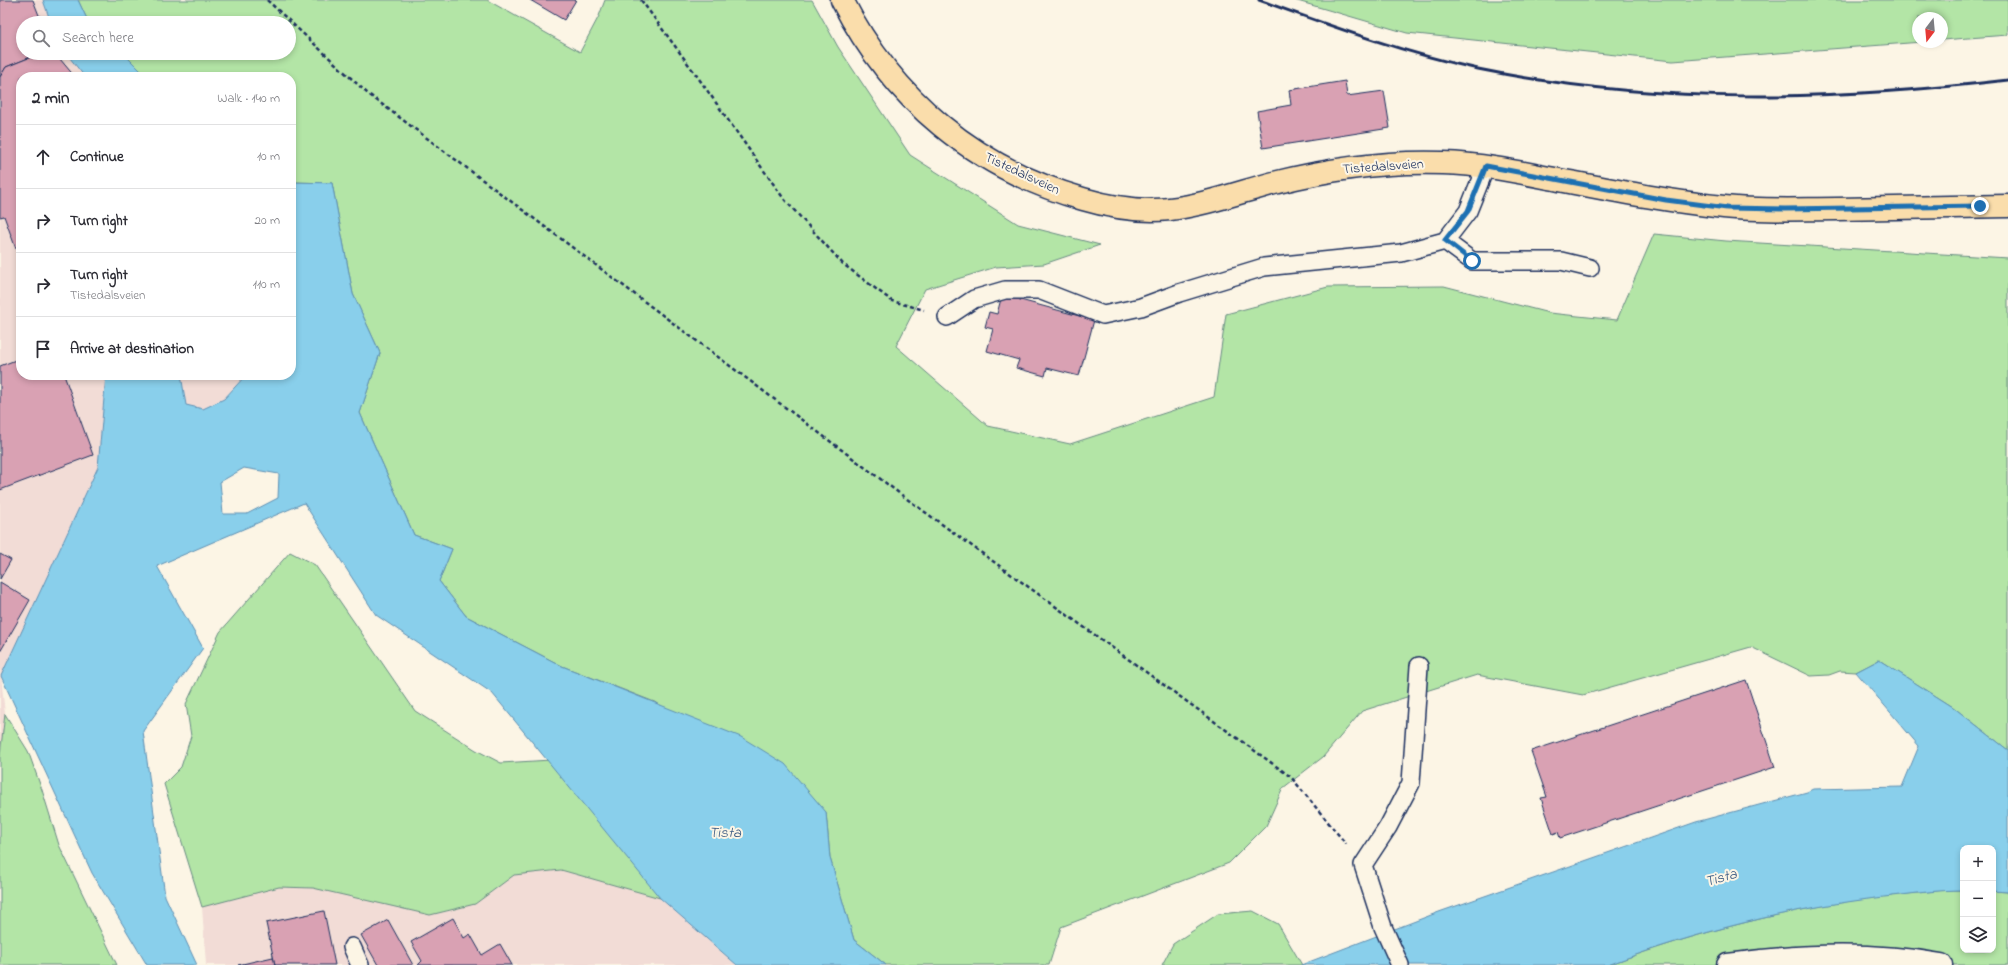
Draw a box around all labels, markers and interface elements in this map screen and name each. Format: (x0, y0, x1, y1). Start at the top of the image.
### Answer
north arrow (1912, 12, 1948, 48)
search box (16, 16, 296, 60)
icon: search (30, 27, 52, 49)
text: Search here (62, 27, 134, 49)
text: 2 min (32, 86, 69, 111)
text: Walk · 140 m (217, 89, 280, 108)
icon: ahead (32, 146, 54, 168)
text: Continue (70, 146, 124, 168)
text: 10 m (257, 147, 280, 166)
street label: Tistedalsveien (981, 147, 1063, 201)
street label: Tistedalsveien (1342, 154, 1424, 180)
route end (1971, 197, 1989, 215)
icon: right (32, 210, 54, 232)
text: Turn right (70, 210, 128, 232)
text: 20 m (255, 211, 280, 230)
route start (1463, 252, 1481, 270)
text: Turn right (70, 264, 128, 286)
icon: right (32, 274, 54, 296)
text: 110 m (253, 275, 280, 294)
text: Tistedalsveien (70, 286, 146, 305)
icon: arrive (32, 338, 54, 360)
text: Arrive at destination (70, 338, 194, 360)
water label: Tista (709, 822, 742, 844)
map controls (1960, 845, 1996, 953)
button: + (1960, 845, 1996, 881)
water label: Tista (1703, 863, 1740, 893)
button: − (1960, 881, 1996, 917)
button: layers (1960, 917, 1996, 953)

